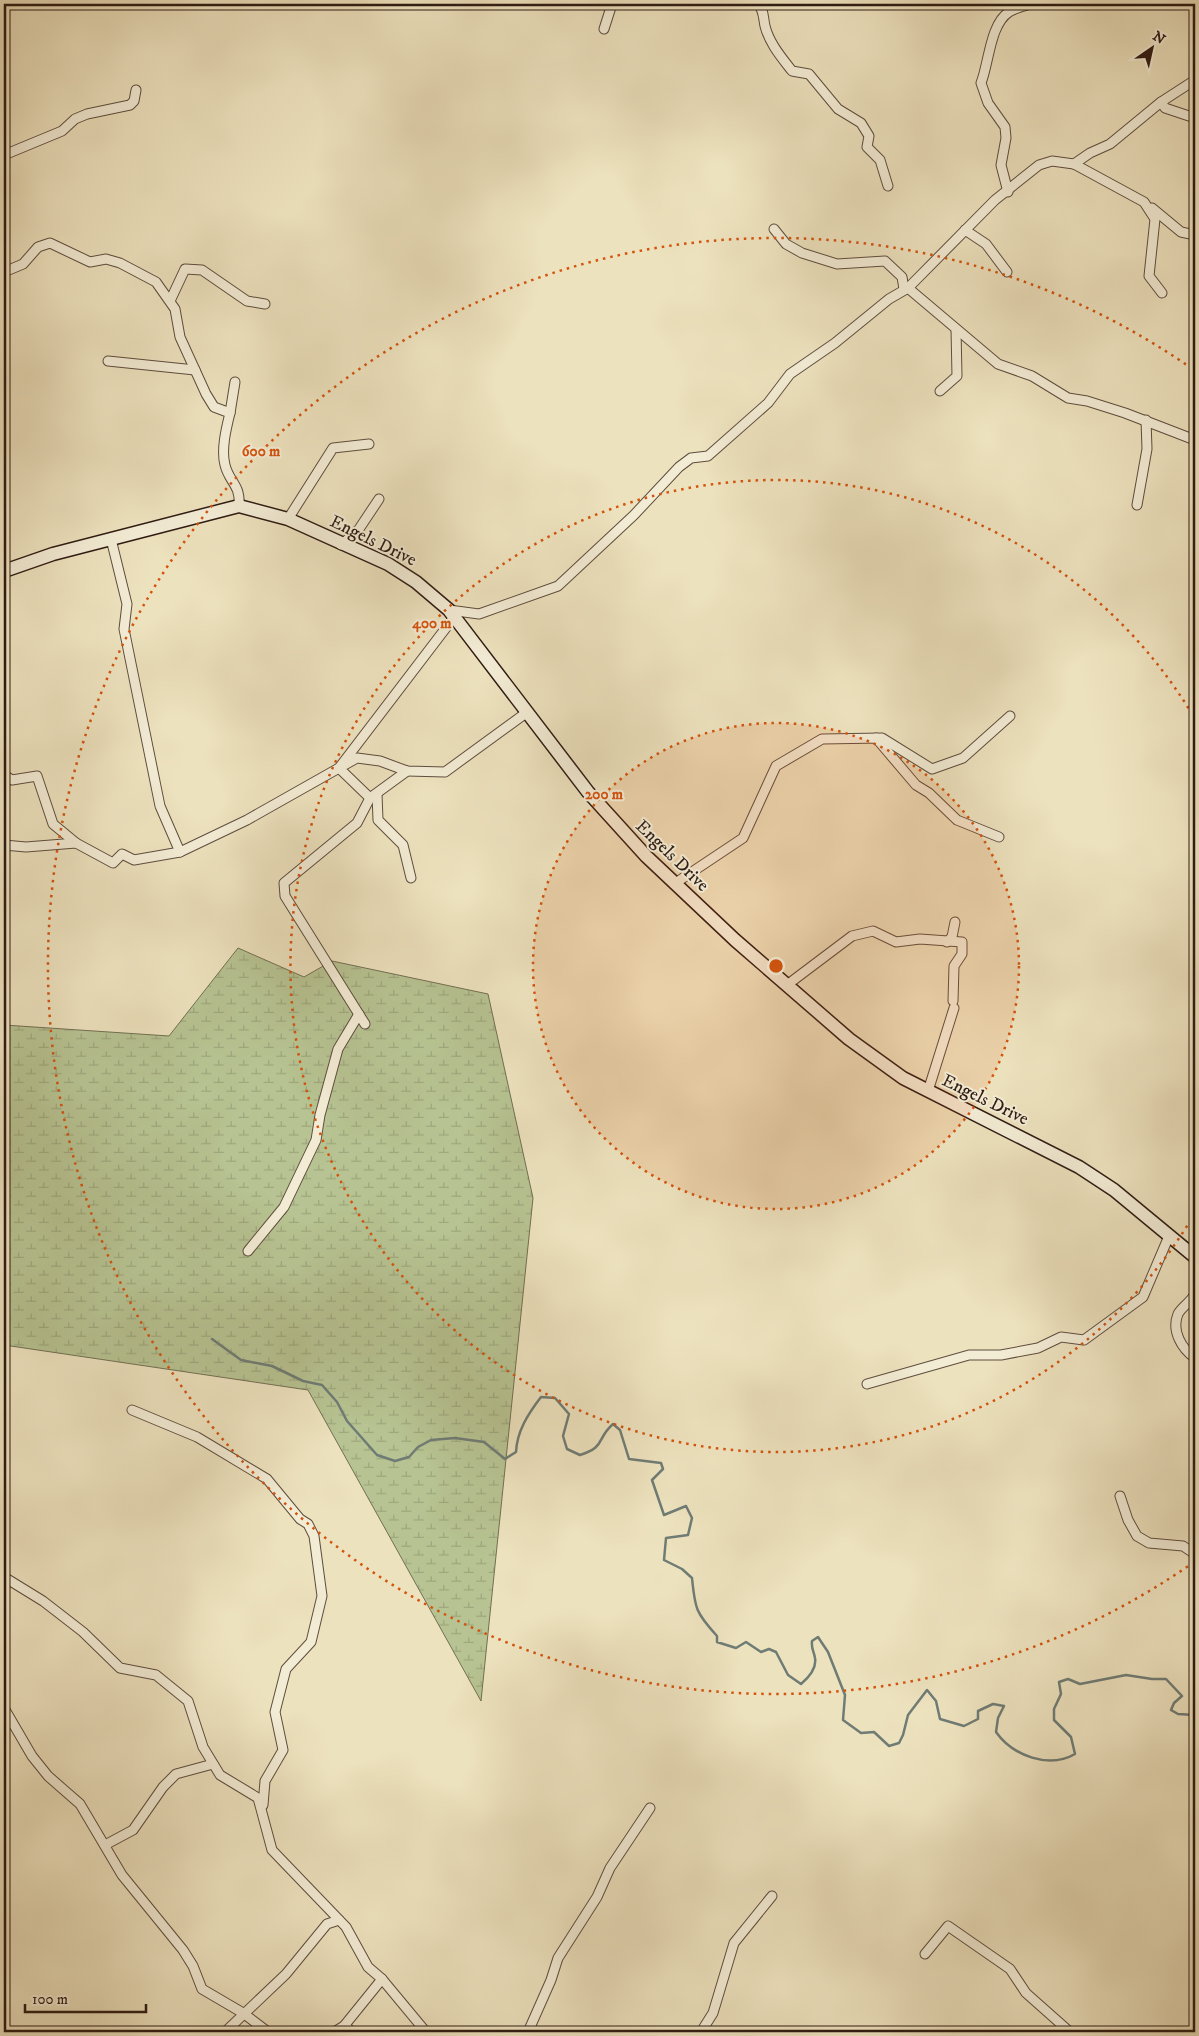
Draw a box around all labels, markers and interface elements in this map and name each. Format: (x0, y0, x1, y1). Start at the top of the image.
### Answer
north arrow (1126, 22, 1176, 72)
text: N (1149, 27, 1169, 49)
text: 600 m (242, 442, 281, 461)
street label: Engels Drive (326, 511, 420, 571)
text: 400 m (411, 614, 452, 633)
text: 200 m (585, 785, 624, 804)
street label: Engels Drive (631, 816, 713, 896)
centre of rings (767, 957, 785, 975)
street label: Engels Drive (938, 1070, 1032, 1130)
scale bar (25, 1981, 146, 2013)
text: 100 m (32, 1990, 68, 2009)

